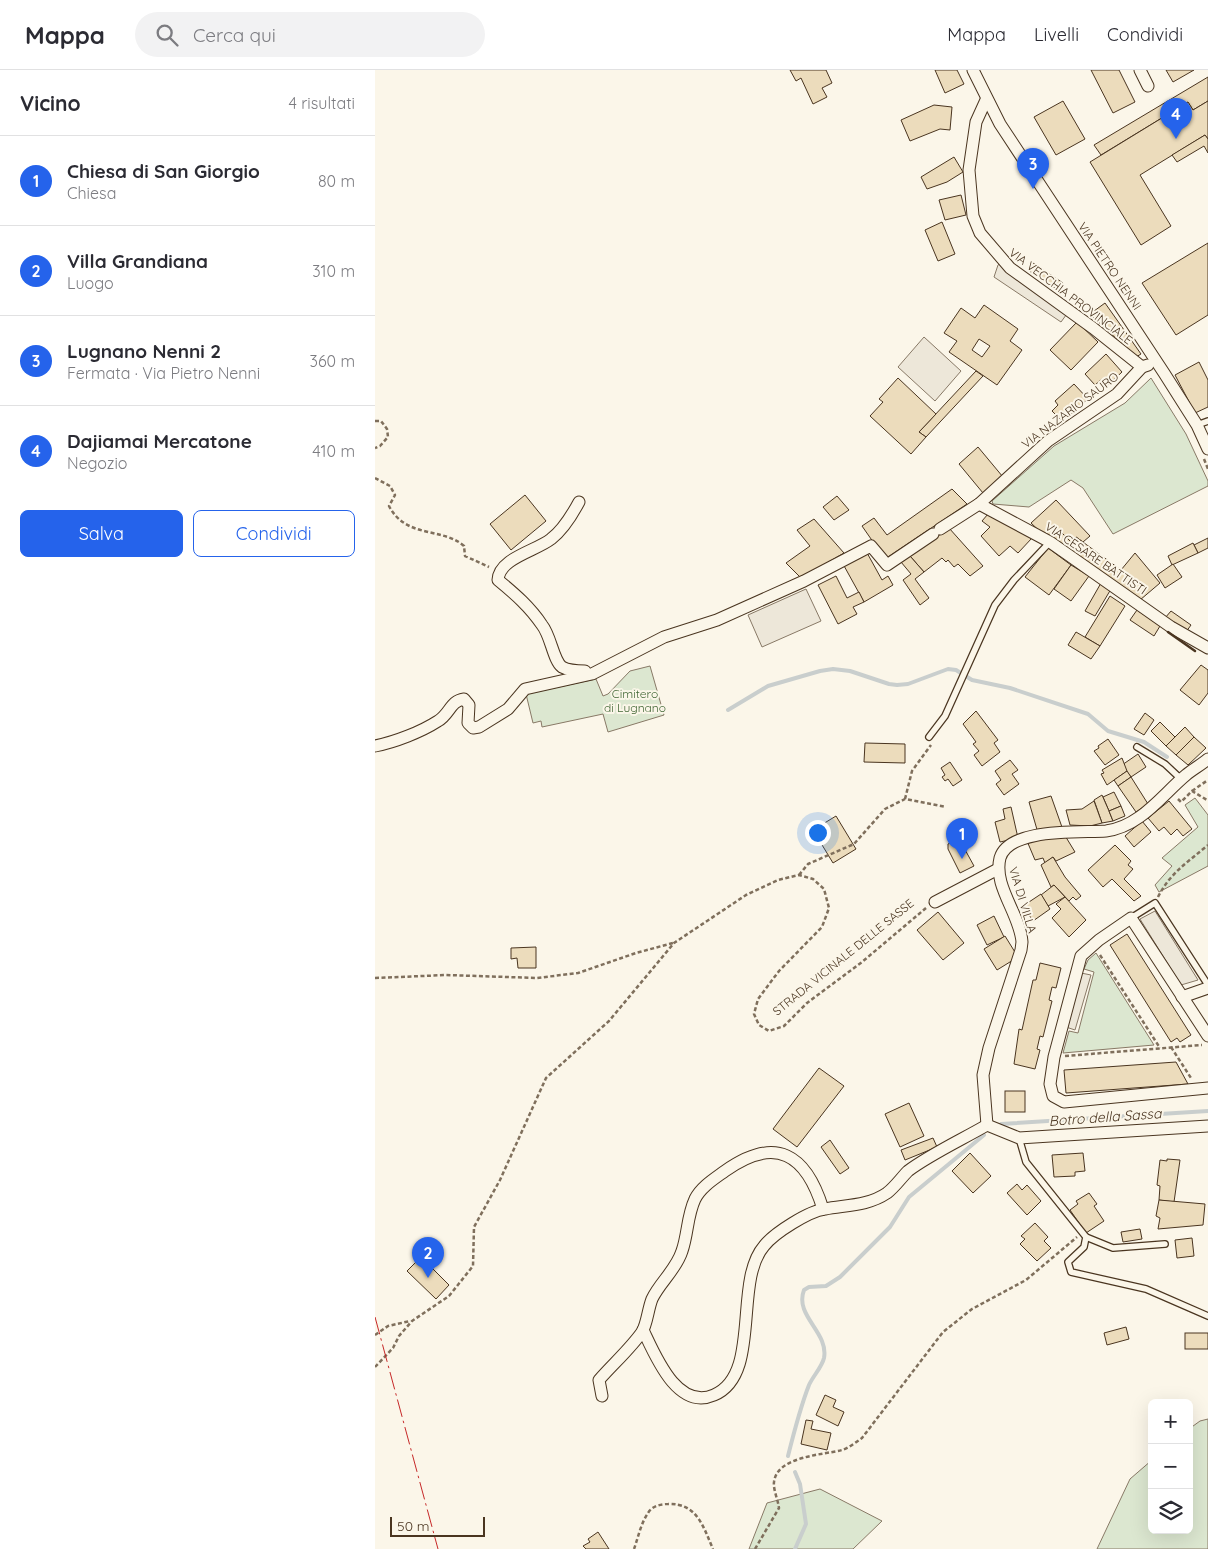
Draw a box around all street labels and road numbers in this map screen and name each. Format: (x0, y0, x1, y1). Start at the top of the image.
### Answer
street label: VIA PIETRO NENNI (1075, 219, 1145, 313)
street label: VIA VECCHIA PROVINCIALE (1006, 245, 1136, 347)
street label: VIA NAZARIO SAURO (1019, 369, 1121, 451)
street label: VIA CESARE BATTISTI (1042, 518, 1150, 598)
street label: VIA DI VILLA (1006, 865, 1040, 935)
street label: STRADA VICINALE DELLE SASSE (769, 895, 917, 1019)

